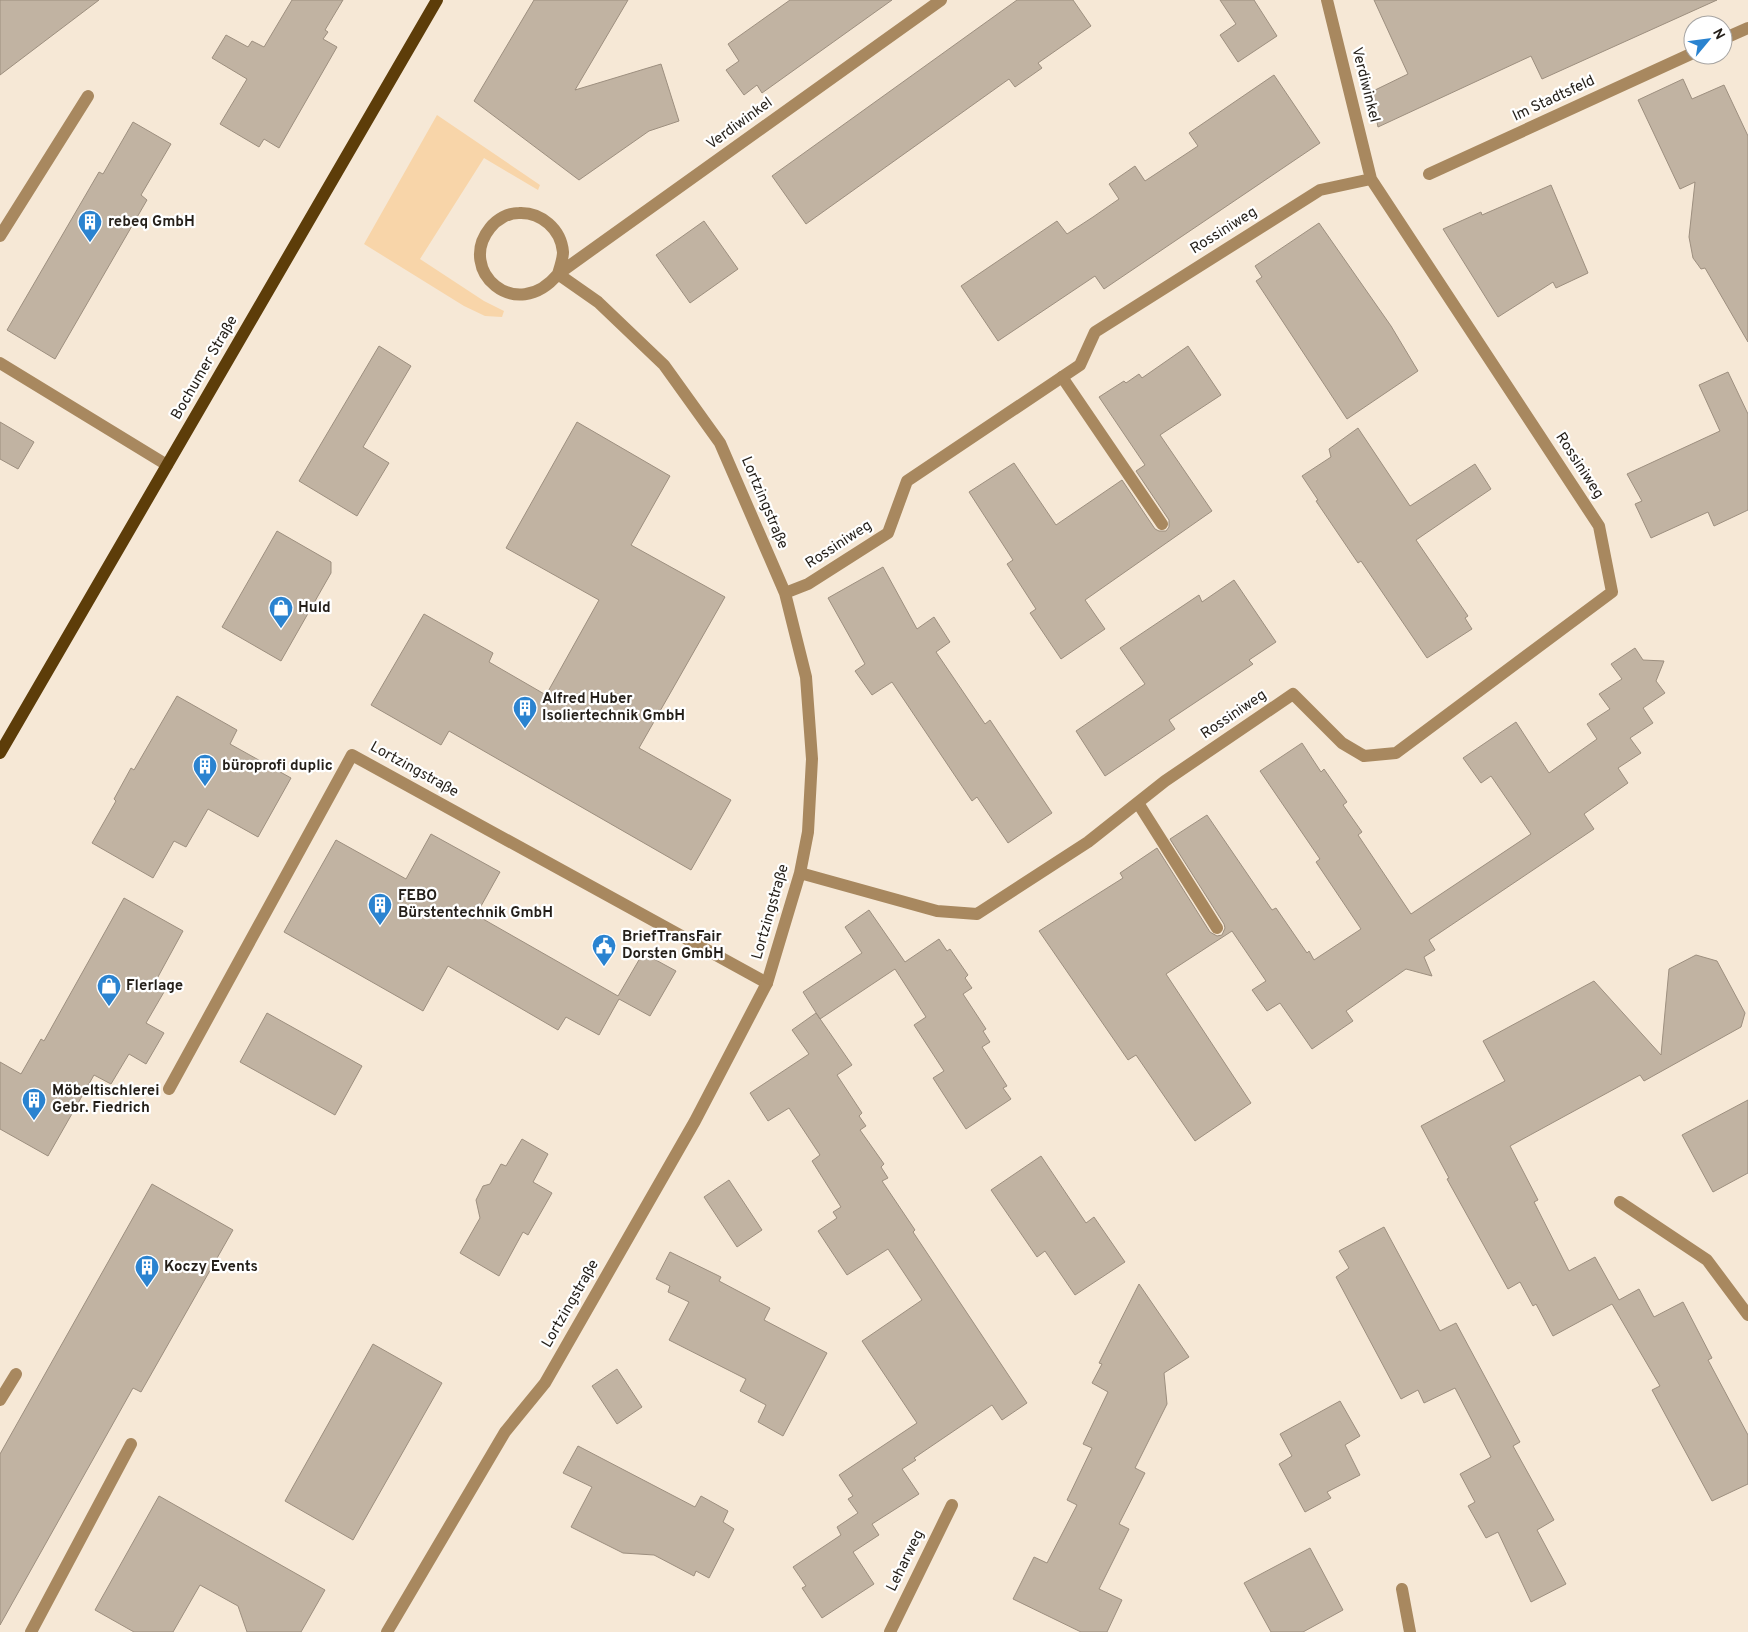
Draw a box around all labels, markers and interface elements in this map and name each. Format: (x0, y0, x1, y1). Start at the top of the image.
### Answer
north arrow (1683, 15, 1733, 65)
text: N (1708, 26, 1728, 43)
street label: Verdiwinkel (1346, 45, 1384, 125)
street label: Im Stadtsfeld (1510, 72, 1598, 126)
street label: Verdiwinkel (703, 94, 777, 154)
street label: Rossiniweg (1187, 203, 1261, 259)
building icon: rebeq GmbH (77, 209, 103, 243)
place label: rebeq GmbH (108, 213, 195, 232)
street label: Bochumer Straße (167, 312, 243, 424)
street label: Rossiniweg (1551, 429, 1607, 503)
street label: Lortzingstraße (736, 454, 792, 552)
street label: Rossiniweg (802, 517, 876, 573)
shop icon: Huld (268, 595, 294, 629)
place label: Huld (298, 599, 331, 618)
street label: Rossiniweg (1197, 686, 1271, 744)
place label: Alfred Huber Isoliertechnik GmbH (542, 690, 685, 726)
building icon: Alfred Huber Isoliertechnik GmbH (512, 695, 538, 729)
street label: Lortzingstraße (366, 738, 462, 802)
building icon: büroprofi duplic (192, 753, 218, 787)
place label: büroprofi duplic (222, 757, 333, 776)
street label: Lortzingstraße (748, 862, 794, 962)
place label: FEBO Bürstentechnik GmbH (398, 887, 553, 923)
building icon: FEBO Bürstentechnik GmbH (367, 892, 393, 926)
place label: BriefTransFair Dorsten GmbH (622, 928, 724, 964)
public building icon: BriefTransFair Dorsten GmbH (591, 933, 617, 967)
shop icon: Flerlage (96, 973, 122, 1007)
place label: Flerlage (126, 977, 183, 996)
place label: Möbeltischlerei Gebr. Fiedrich (52, 1082, 159, 1118)
building icon: Möbeltischlerei Gebr. Fiedrich (21, 1087, 47, 1121)
building icon: Koczy Events (134, 1254, 160, 1288)
street label: Lortzingstraße (538, 1257, 604, 1351)
place label: Koczy Events (164, 1258, 258, 1277)
street label: Leharweg (883, 1527, 929, 1595)

